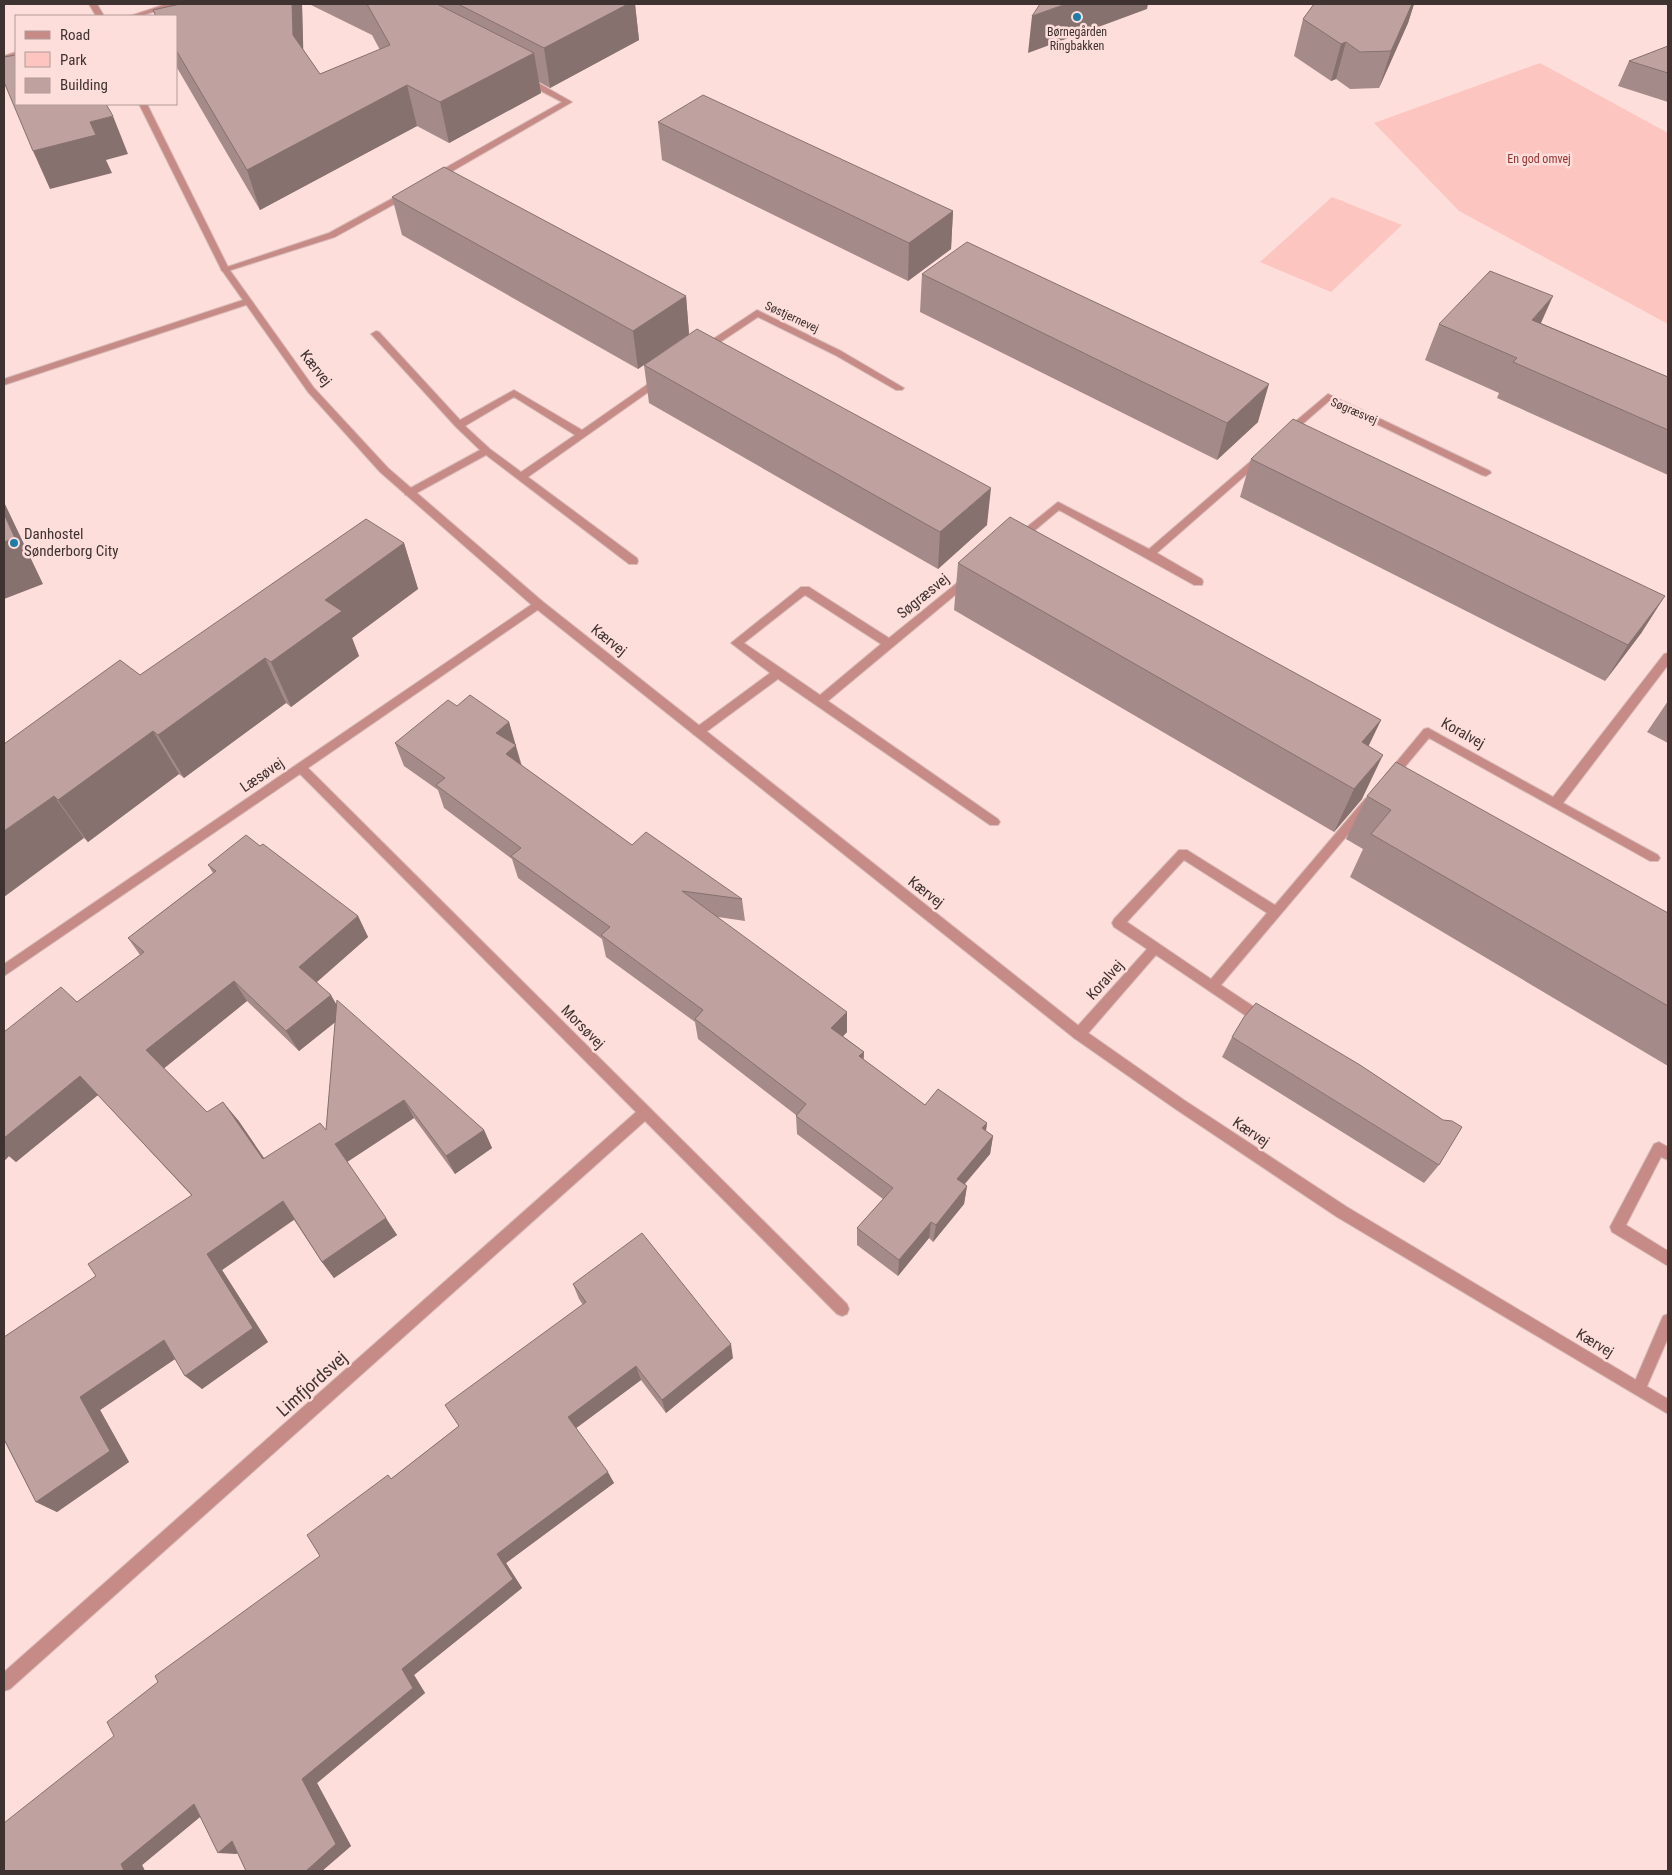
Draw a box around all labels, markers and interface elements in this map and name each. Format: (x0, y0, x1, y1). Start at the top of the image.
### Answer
marker: Børnegården Ringbakken (1071, 11, 1083, 23)
legend (15, 15, 178, 105)
place label: Børnegården Ringbakken (1047, 25, 1107, 53)
text: Road (60, 26, 90, 44)
text: Park (60, 51, 87, 69)
text: Building (60, 76, 108, 94)
park label: En god omvej (1507, 152, 1571, 166)
street label: Søstjernevej (763, 298, 821, 336)
street label: Kærvej (296, 346, 336, 390)
street label: Søgræsvej (1329, 395, 1379, 427)
place label: Danhostel Sønderborg City (24, 525, 118, 560)
marker: Danhostel Sønderborg City (8, 537, 20, 549)
street label: Søgræsvej (893, 570, 953, 622)
street label: Kærvej (588, 620, 630, 660)
street label: Koralvej (1438, 714, 1488, 752)
street label: Læsøvej (237, 754, 287, 796)
street label: Kærvej (904, 872, 948, 912)
street label: Koralvej (1083, 956, 1127, 1004)
street label: Morsøvej (557, 1001, 609, 1053)
street label: Kærvej (1229, 1113, 1273, 1151)
street label: Kærvej (1573, 1325, 1617, 1361)
street label: Limfjordsvej (272, 1347, 351, 1421)

